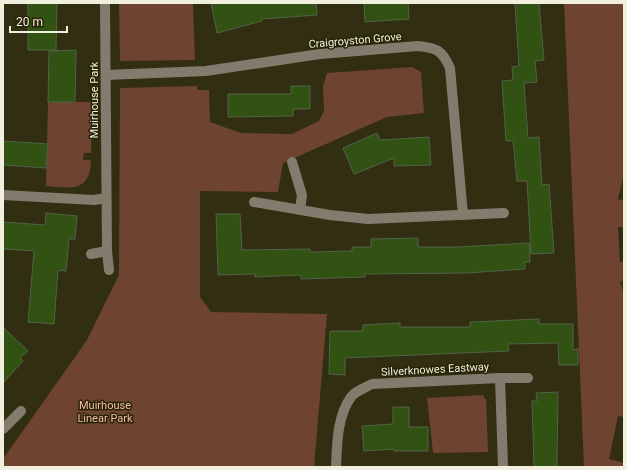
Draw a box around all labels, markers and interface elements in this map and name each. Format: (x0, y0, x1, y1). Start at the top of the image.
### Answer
scale bar (10, 8, 67, 34)
text: 20 m (16, 15, 43, 29)
street label: Craigroyston Grove (308, 30, 402, 51)
street label: Muirhouse Park (88, 61, 101, 138)
street label: Silverknowes Eastway (381, 360, 490, 379)
park label: Muirhouse Linear Park (77, 399, 133, 425)

